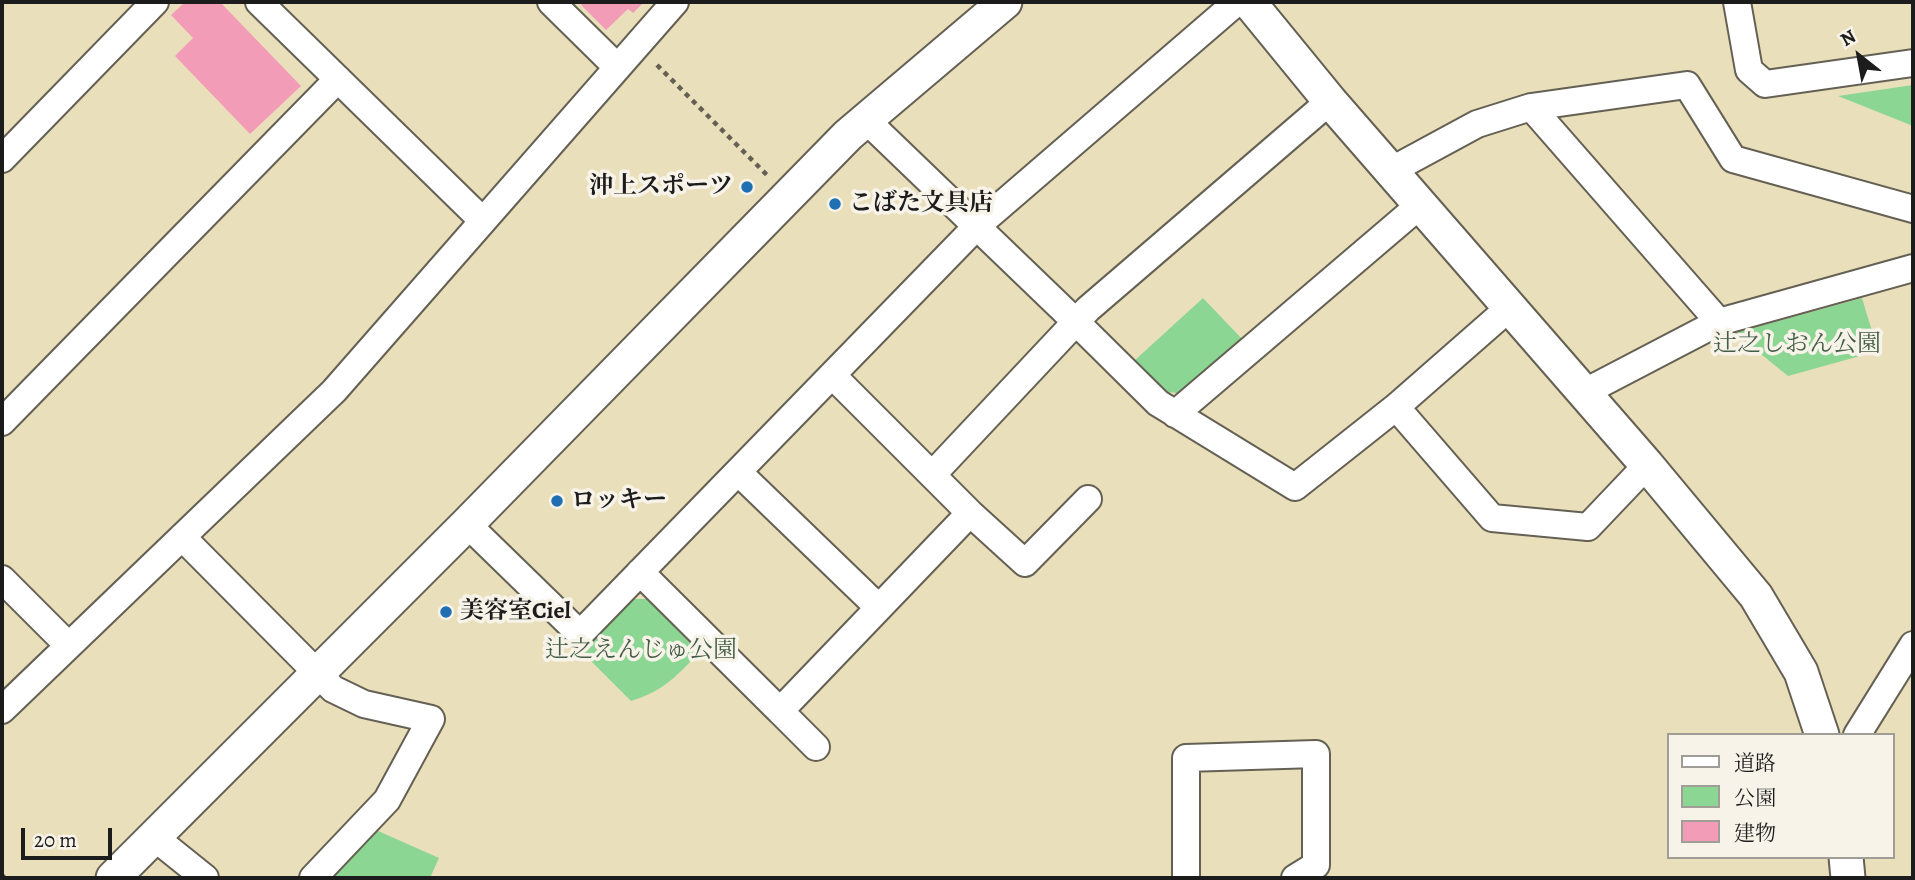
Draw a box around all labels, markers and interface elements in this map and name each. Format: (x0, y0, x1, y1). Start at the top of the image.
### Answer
north arrow (1824, 21, 1894, 91)
text: N (1836, 23, 1861, 53)
place label: 沖上スポーツ (589, 173, 733, 201)
marker: 沖上スポーツ (739, 179, 755, 195)
place label: こばた文具店 (849, 190, 993, 218)
marker: こばた文具店 (827, 196, 843, 212)
park label: 辻之しおん公園 (1713, 331, 1881, 359)
place label: ロッキー (571, 487, 667, 515)
marker: ロッキー (549, 493, 565, 509)
place label: 美容室Ciel (460, 598, 571, 626)
marker: 美容室Ciel (438, 604, 454, 620)
park label: 辻之えんじゅ公園 (545, 637, 737, 665)
legend (1666, 733, 1894, 859)
text: 道路 (1734, 749, 1776, 777)
text: 公園 (1734, 784, 1776, 812)
scale bar (24, 814, 116, 858)
text: 建物 (1734, 819, 1776, 847)
text: 20 m (34, 826, 77, 854)

